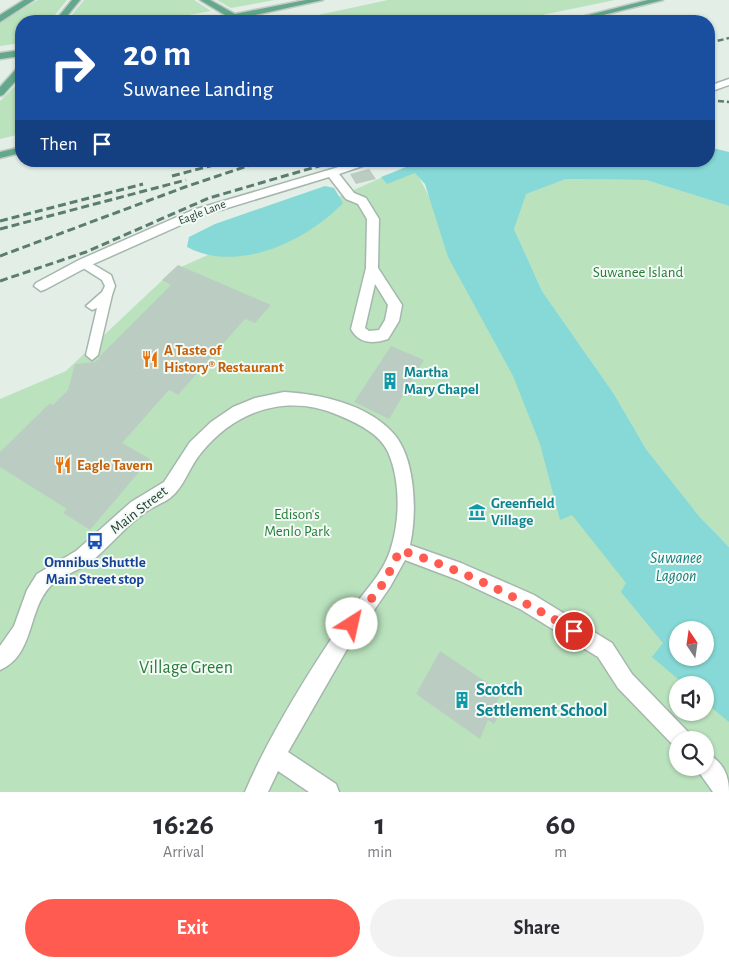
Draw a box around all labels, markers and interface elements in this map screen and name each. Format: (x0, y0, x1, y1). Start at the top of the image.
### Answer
icon: right (40, 35, 105, 100)
text: 20 m (123, 37, 191, 72)
text: Suwanee Landing (123, 78, 273, 100)
icon: arrive (88, 130, 116, 158)
text: Then (40, 135, 78, 154)
street label: Eagle Lane (177, 198, 227, 226)
park label: Suwanee Island (593, 265, 683, 280)
place label: A Taste of History® Restaurant (164, 343, 284, 375)
restaurant icon: A Taste of History® Restaurant (140, 349, 160, 369)
place label: Martha Mary Chapel (404, 365, 479, 397)
building icon: Martha Mary Chapel (380, 371, 400, 391)
restaurant icon: Eagle Tavern (53, 455, 73, 475)
place label: Eagle Tavern (77, 458, 153, 473)
street label: Main Street (108, 483, 170, 537)
place label: Greenfield Village (491, 496, 555, 528)
museum icon: Greenfield Village (467, 502, 487, 522)
park label: Edison's Menlo Park (264, 507, 330, 539)
bus stop icon: Omnibus Shuttle Main Street stop (85, 531, 105, 551)
water label: Suwanee Lagoon (650, 550, 702, 584)
place label: Omnibus Shuttle Main Street stop (44, 555, 146, 587)
position arrow (325, 597, 377, 649)
pin (553, 610, 595, 652)
icon: arrive (560, 617, 588, 645)
north arrow (669, 621, 714, 666)
map controls (669, 621, 714, 776)
park label: Village Green (139, 659, 233, 677)
button: sound (669, 676, 714, 721)
place label: Scotch Settlement School (476, 681, 608, 720)
building icon: Scotch Settlement School (452, 690, 472, 710)
button: search (669, 731, 714, 776)
text: 16:26 (153, 810, 214, 840)
text: 1 (374, 810, 385, 840)
text: 60 (546, 810, 576, 840)
text: Arrival (163, 844, 204, 860)
text: min (367, 844, 392, 860)
text: m (554, 844, 567, 860)
button: Exit (25, 899, 360, 957)
button: Share (370, 899, 704, 957)

